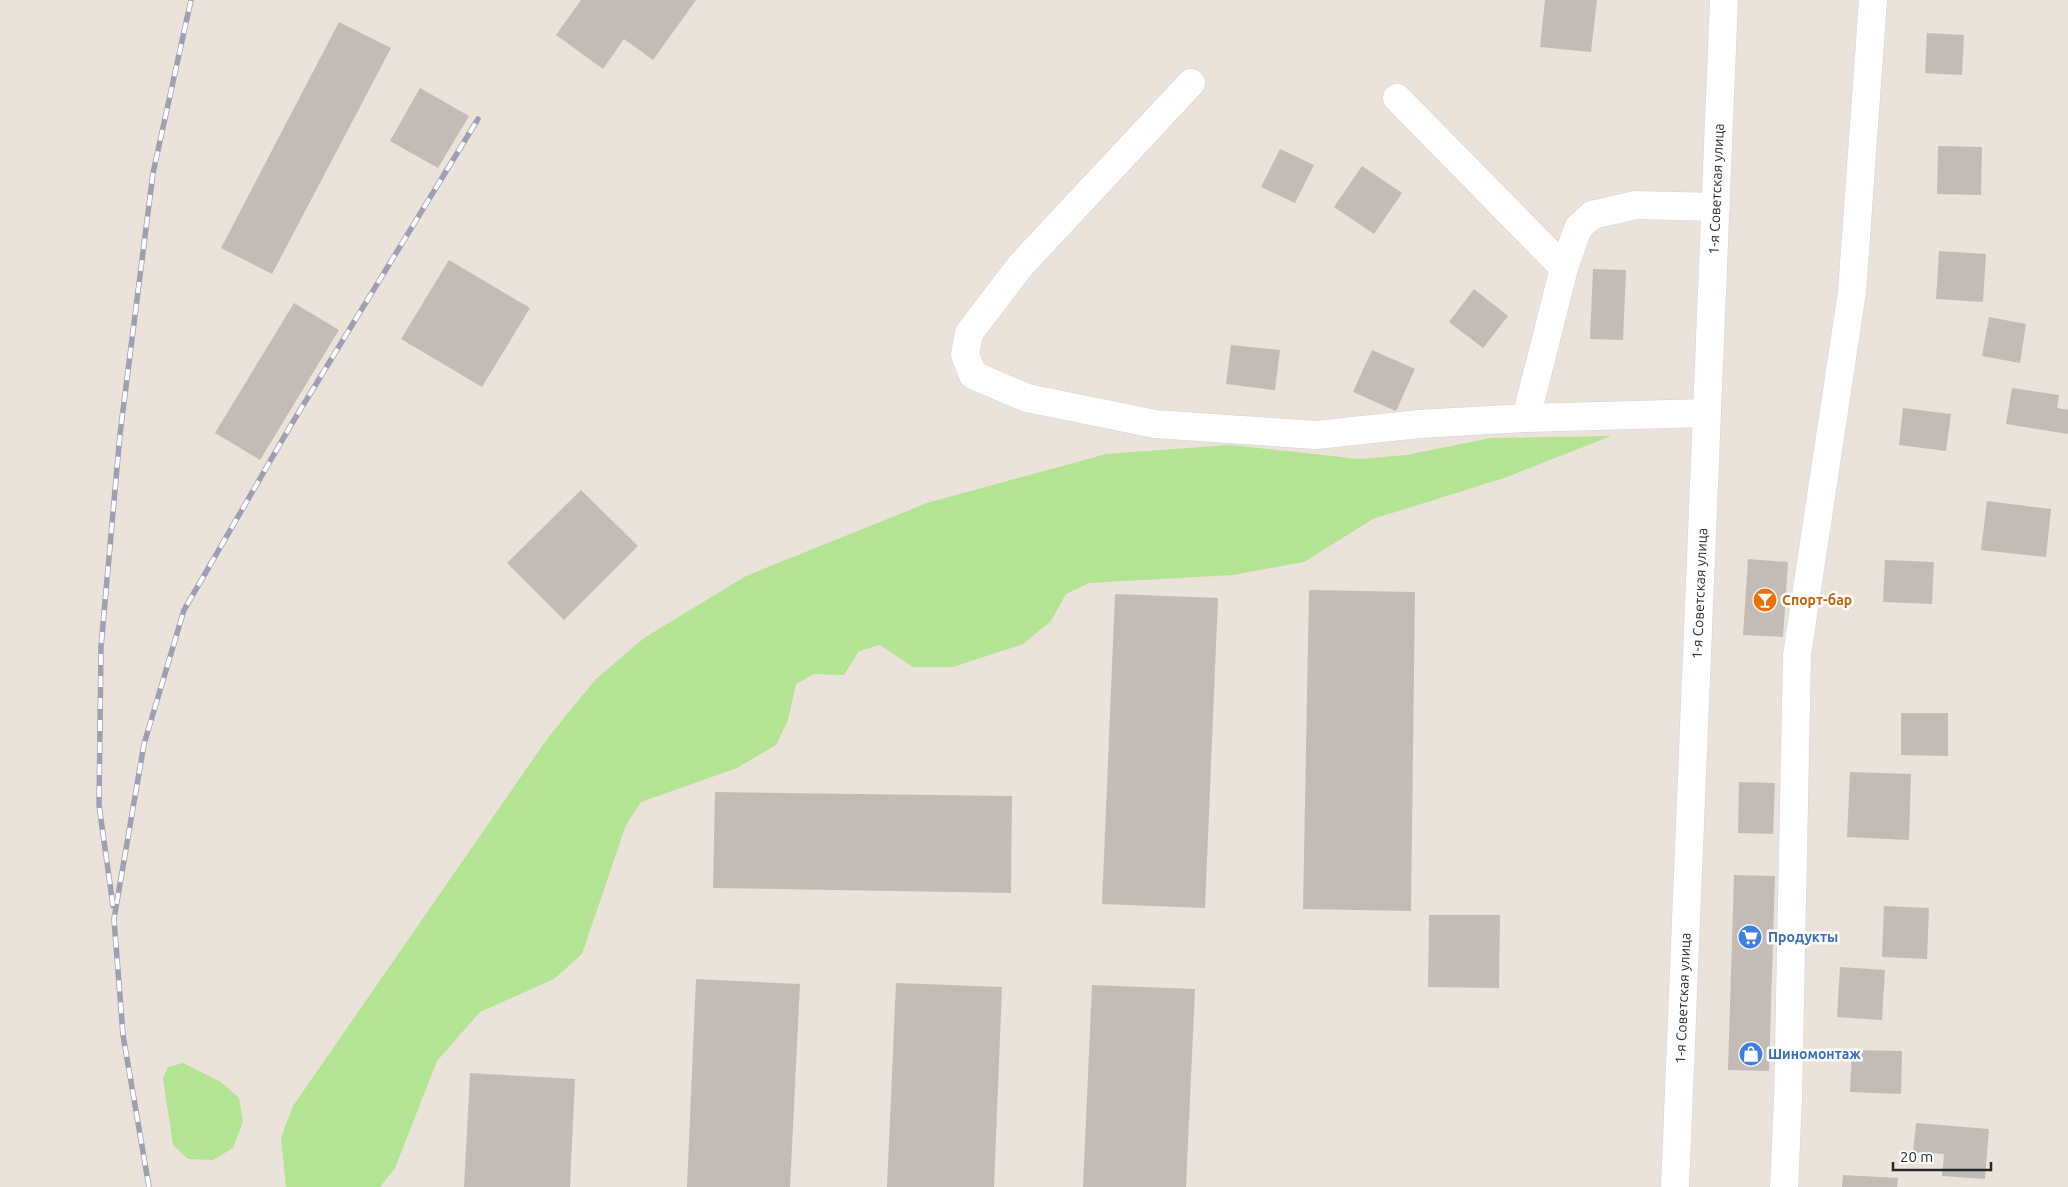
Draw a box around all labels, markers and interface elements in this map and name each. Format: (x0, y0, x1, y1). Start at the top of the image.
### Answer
street label: 1-я Советская улица (1706, 123, 1727, 255)
street label: 1-я Советская улица (1689, 528, 1710, 659)
bar icon: Спорт-бар (1752, 587, 1778, 613)
place label: Спорт-бар (1782, 592, 1852, 608)
supermarket icon: Продукты (1737, 924, 1763, 950)
place label: Продукты (1768, 929, 1838, 945)
street label: 1-я Советская улица (1672, 932, 1693, 1064)
shop icon: Шиномонтаж (1738, 1041, 1764, 1067)
place label: Шиномонтаж (1768, 1046, 1861, 1062)
scale bar (1893, 1140, 1990, 1172)
text: 20 m (1900, 1148, 1933, 1165)

